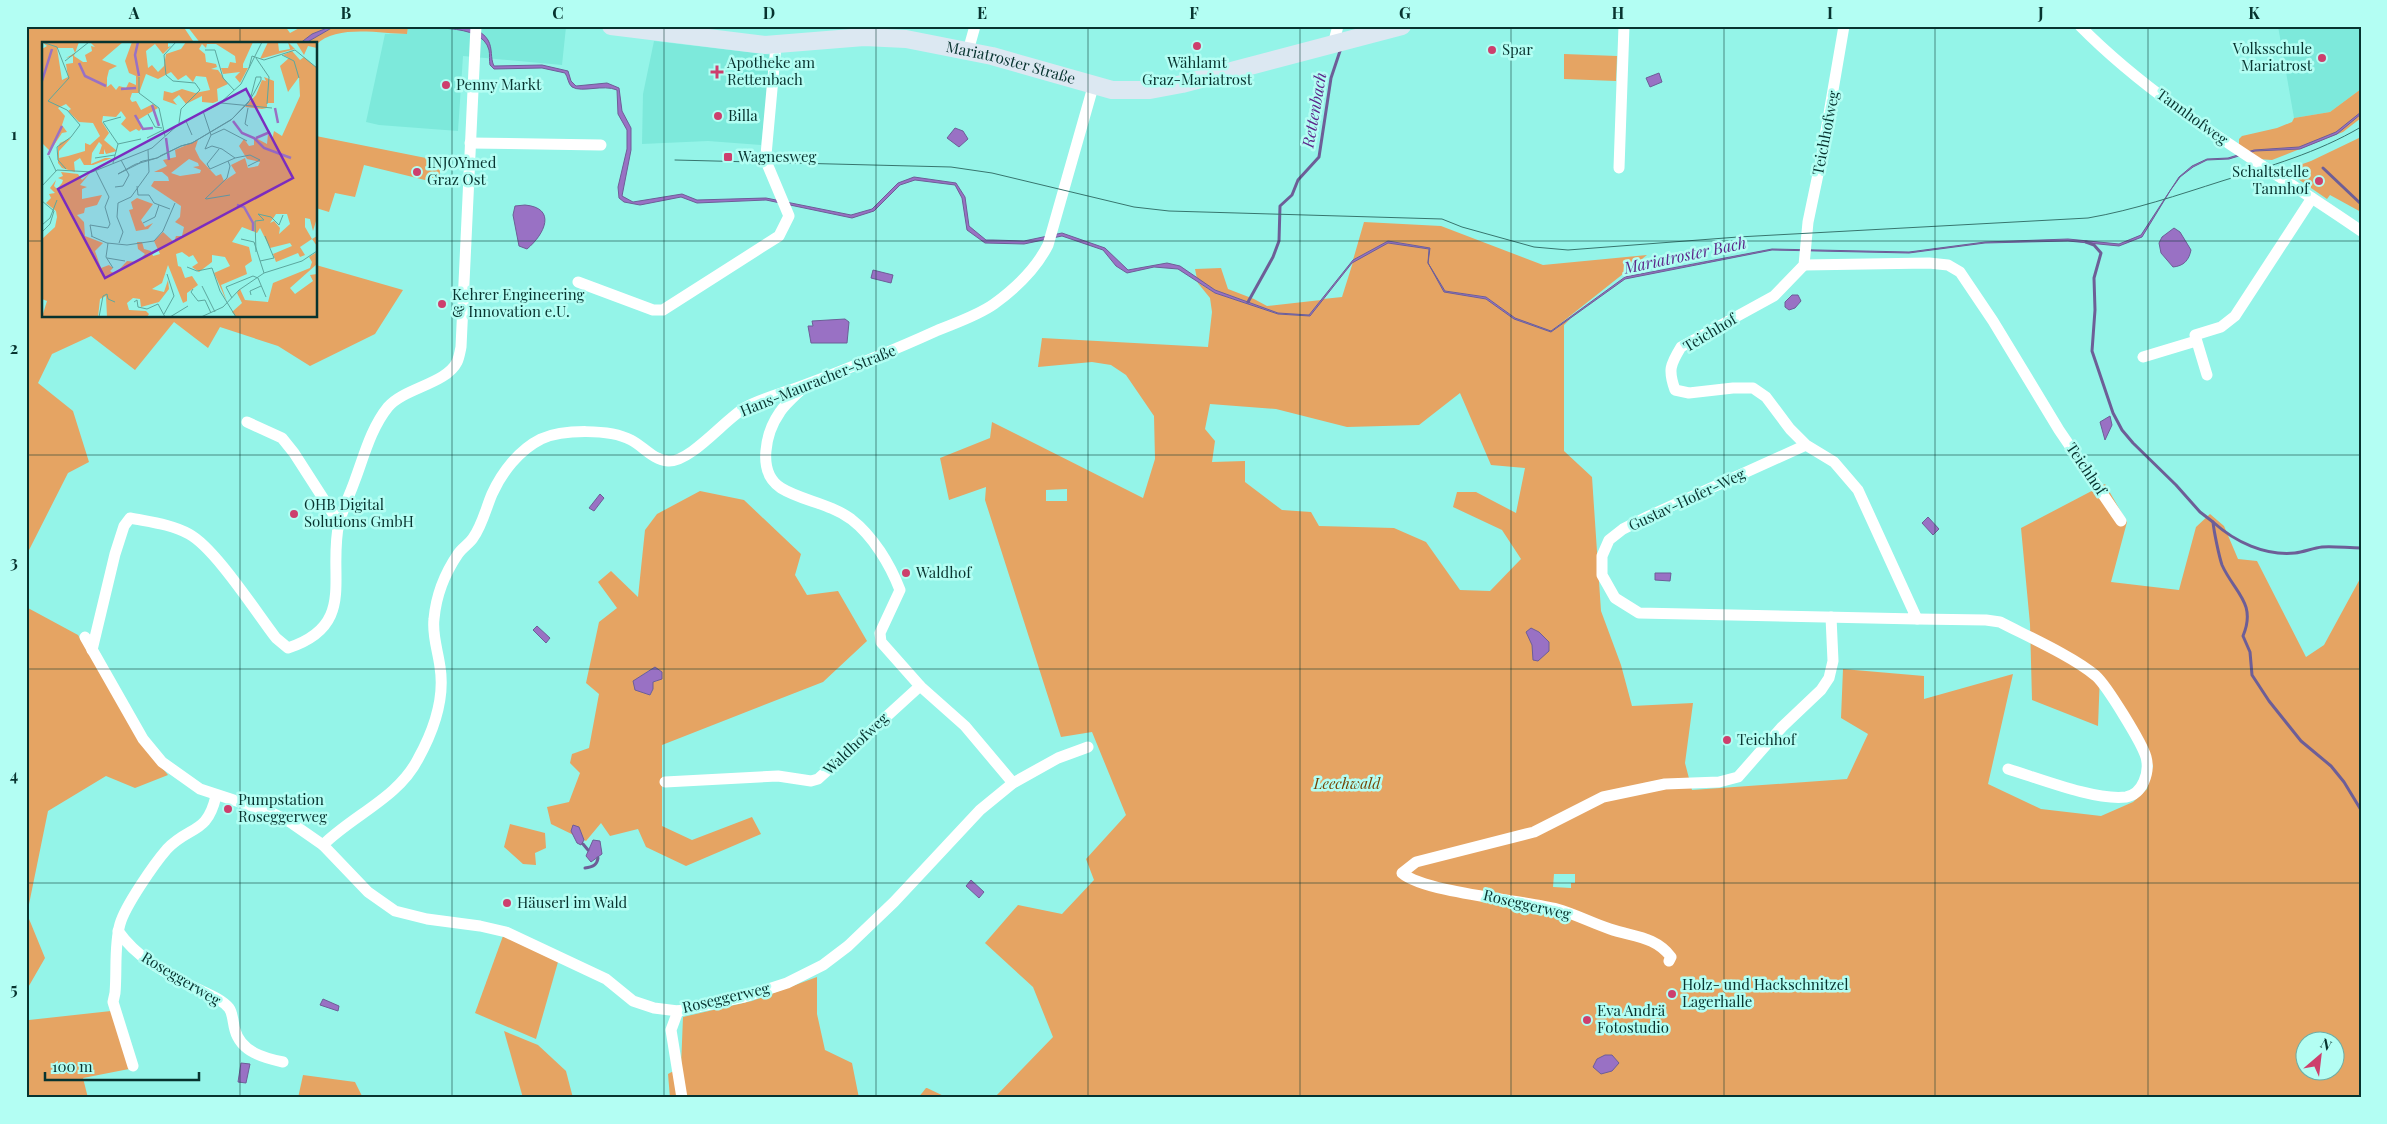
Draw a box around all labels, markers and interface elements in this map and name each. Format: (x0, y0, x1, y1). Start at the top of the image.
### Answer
text: A (128, 2, 140, 23)
text: B (341, 2, 352, 23)
text: C (552, 2, 564, 23)
text: D (763, 2, 775, 23)
text: E (977, 2, 987, 23)
text: F (1189, 2, 1199, 23)
text: G (1399, 2, 1411, 23)
text: H (1612, 2, 1625, 23)
text: I (1827, 2, 1833, 23)
text: J (2037, 2, 2044, 23)
text: K (2248, 2, 2260, 23)
street label: Mariatroster Straße (945, 36, 1078, 88)
place label: Volksschule Mariatrost (2232, 38, 2313, 75)
place label: Spar (1502, 39, 1533, 59)
marker: Wählamt Graz-Mariatrost (1191, 40, 1203, 52)
inset map (42, 42, 318, 318)
marker: Spar (1486, 44, 1498, 56)
place label: Apotheke am Rettenbach (726, 52, 816, 89)
place label: Wählamt Graz-Mariatrost (1142, 52, 1253, 89)
marker: Volksschule Mariatrost (2316, 52, 2328, 64)
marker: Apotheke am Rettenbach (711, 66, 723, 78)
water label: Rettenbach (1296, 71, 1330, 150)
place label: Penny Markt (456, 74, 542, 94)
marker: Penny Markt (440, 79, 452, 91)
street label: Tannhofweg (2153, 84, 2232, 149)
street label: Teichhofweg (1807, 89, 1843, 177)
place label: Billa (728, 105, 758, 125)
marker: Billa (712, 110, 724, 122)
text: 1 (11, 123, 17, 144)
place label: Wagnesweg (737, 146, 816, 166)
marker: Wagnesweg (722, 151, 734, 163)
place label: INJOYmed Graz Ost (427, 152, 497, 189)
place label: Schaltstelle Tannhof (2232, 161, 2310, 198)
marker: INJOYmed Graz Ost (411, 166, 423, 178)
marker: Schaltstelle Tannhof (2313, 175, 2325, 187)
water label: Mariatroster Bach (1621, 231, 1748, 278)
place label: Kehrer Engineering & Innovation e.U. (452, 284, 585, 321)
marker: Kehrer Engineering & Innovation e.U. (436, 298, 448, 310)
street label: Teichhof (1679, 308, 1741, 356)
text: 2 (10, 337, 18, 358)
street label: Hans-Mauracher-Straße (737, 340, 899, 421)
street label: Teichhof (2062, 438, 2112, 499)
street label: Gustav-Hofer-Weg (1625, 463, 1748, 535)
place label: OHB Digital Solutions GmbH (304, 494, 414, 531)
marker: OHB Digital Solutions GmbH (288, 508, 300, 520)
text: 3 (10, 551, 18, 572)
place label: Waldhof (915, 562, 972, 582)
marker: Waldhof (900, 567, 912, 579)
street label: Waldhofweg (818, 708, 892, 779)
place label: Teichhof (1737, 729, 1797, 749)
marker: Teichhof (1721, 734, 1733, 746)
text: 4 (10, 764, 18, 785)
park label: Leechwald (1313, 773, 1381, 793)
place label: Pumpstation Roseggerweg (238, 789, 327, 826)
marker: Pumpstation Roseggerweg (222, 803, 234, 815)
street label: Roseggerweg (1482, 884, 1573, 924)
place label: Häuserl im Wald (517, 892, 628, 912)
marker: Häuserl im Wald (501, 897, 513, 909)
street label: Roseggerweg (138, 947, 225, 1010)
place label: Holz- und Hackschnitzel Lagerhalle (1682, 974, 1849, 1011)
street label: Roseggerweg (680, 977, 772, 1017)
text: 5 (10, 978, 18, 999)
marker: Holz- und Hackschnitzel Lagerhalle (1666, 988, 1678, 1000)
place label: Eva Andrä Fotostudio (1597, 1000, 1669, 1037)
marker: Eva Andrä Fotostudio (1581, 1014, 1593, 1026)
north arrow (2294, 1032, 2344, 1082)
text: N (2317, 1033, 2335, 1055)
scale bar (45, 1049, 199, 1081)
text: 100 m (52, 1056, 93, 1076)

